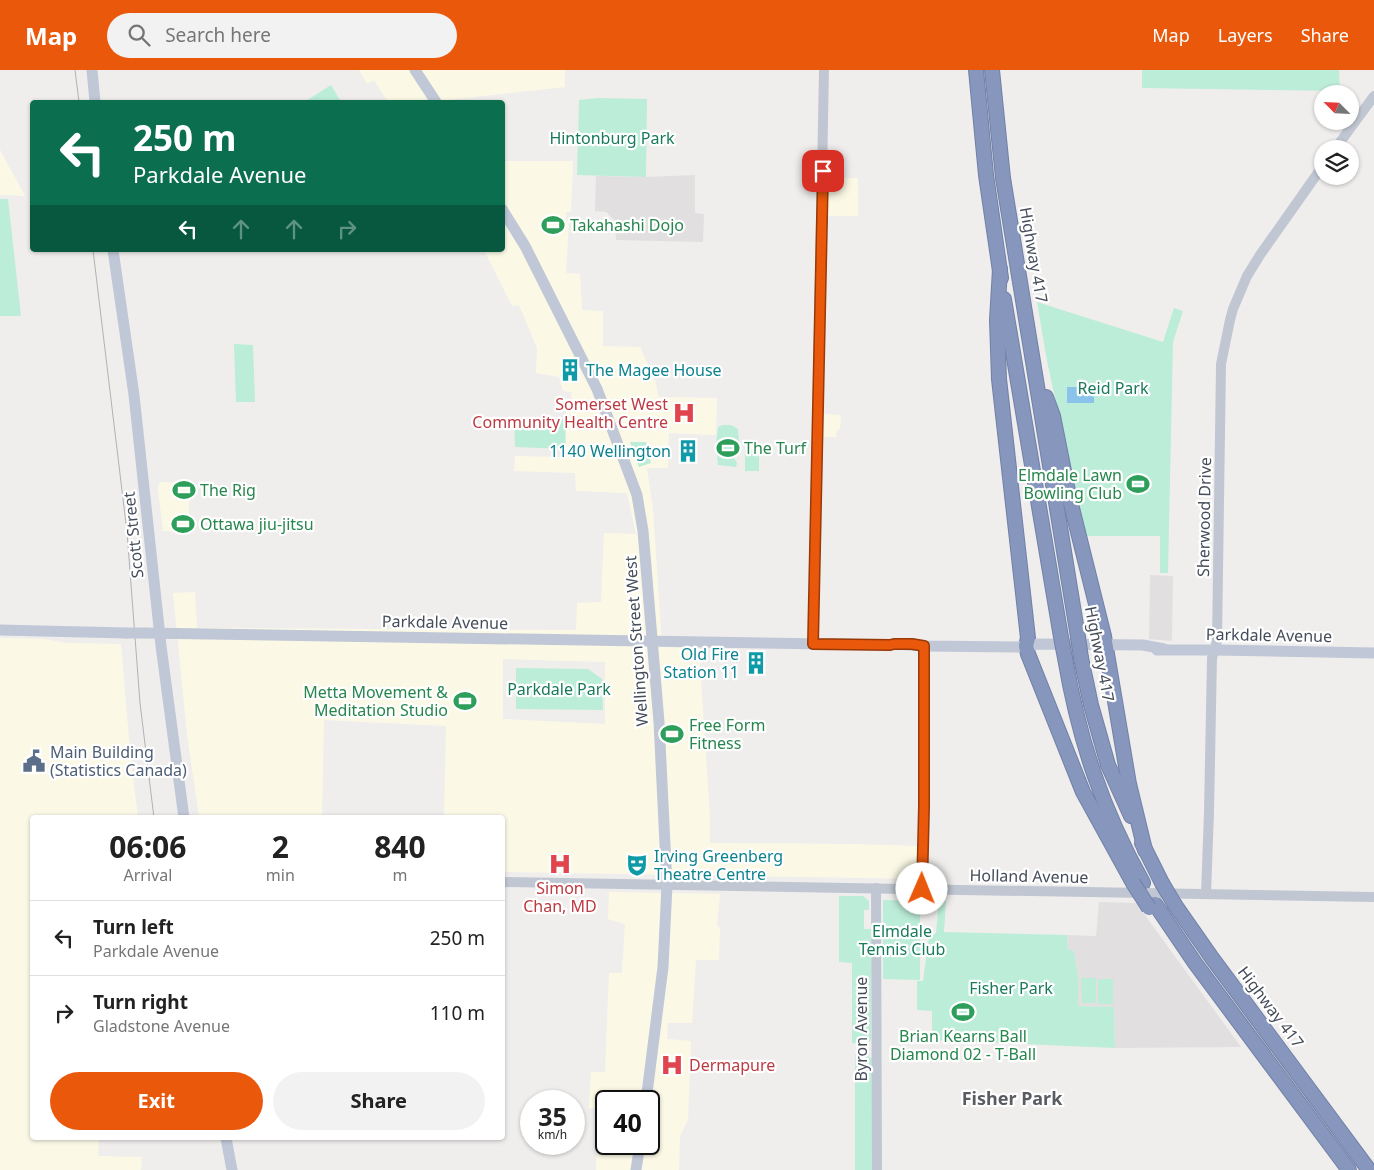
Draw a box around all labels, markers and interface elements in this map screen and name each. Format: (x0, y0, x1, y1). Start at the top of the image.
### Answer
search box (107, 13, 457, 58)
text: Map (25, 19, 77, 52)
icon: search (125, 21, 153, 49)
text: Search here (165, 22, 271, 48)
text: Map (1152, 23, 1190, 47)
text: Layers (1218, 23, 1273, 47)
text: Share (1301, 23, 1349, 47)
north arrow (1314, 85, 1359, 130)
map controls (1314, 85, 1359, 185)
text: 250 m (133, 114, 236, 161)
icon: left (50, 120, 115, 185)
park label: Hintonburg Park (549, 127, 675, 149)
button: layers (1314, 140, 1359, 185)
pin (802, 150, 844, 192)
icon: arrive (809, 157, 837, 185)
text: Parkdale Avenue (133, 159, 306, 189)
street label: Highway 417 (1015, 205, 1053, 305)
sports icon: Takahashi Dojo (540, 212, 566, 238)
place label: Takahashi Dojo (570, 214, 684, 236)
icon: left (174, 215, 202, 243)
icon: ahead (227, 215, 255, 243)
icon: ahead (280, 215, 308, 243)
icon: right (333, 215, 361, 243)
building icon: The Magee House (557, 357, 583, 383)
place label: The Magee House (586, 359, 722, 381)
park label: Reid Park (1078, 377, 1149, 399)
place label: Somerset West Community Health Centre (472, 393, 668, 433)
hospital icon: Somerset West Community Health Centre (671, 400, 697, 426)
sports icon: The Turf (715, 435, 741, 461)
place label: The Turf (744, 437, 808, 459)
building icon: 1140 Wellington (675, 438, 701, 464)
place label: 1140 Wellington (549, 440, 671, 462)
street label: Sherwood Drive (1192, 457, 1216, 577)
place label: Elmdale Lawn Bowling Club (1018, 464, 1122, 504)
sports icon: Elmdale Lawn Bowling Club (1125, 471, 1151, 497)
sports icon: The Rig (171, 477, 197, 503)
place label: The Rig (200, 479, 256, 501)
street label: Scott Street (118, 491, 148, 579)
sports icon: Ottawa jiu-jitsu (170, 511, 196, 537)
place label: Ottawa jiu-jitsu (200, 513, 314, 535)
street label: Wellington Street West (619, 555, 653, 727)
street label: Highway 417 (1080, 604, 1120, 704)
street label: Parkdale Avenue (382, 610, 508, 634)
street label: Parkdale Avenue (1206, 623, 1332, 647)
place label: Old Fire Station 11 (664, 643, 739, 683)
building icon: Old Fire Station 11 (743, 650, 769, 676)
park label: Parkdale Park (507, 678, 611, 700)
place label: Metta Movement & Meditation Studio (303, 681, 448, 721)
sports icon: Metta Movement & Meditation Studio (452, 688, 478, 714)
place label: Free Form Fitness (689, 714, 765, 754)
sports icon: Free Form Fitness (659, 721, 685, 747)
place label: Main Building (Statistics Canada) (50, 741, 187, 781)
public building icon: Main Building (Statistics Canada) (21, 748, 47, 774)
text: 06:06 (109, 826, 186, 867)
text: 2 (272, 826, 289, 867)
text: 840 (374, 826, 426, 867)
place label: Irving Greenberg Theatre Centre (654, 845, 783, 885)
hospital icon: Simon Chan, MD (547, 851, 573, 877)
theatre icon: Irving Greenberg Theatre Centre (624, 852, 650, 878)
position arrow (895, 862, 947, 914)
text: Arrival (123, 864, 172, 886)
text: min (266, 864, 295, 886)
text: m (392, 864, 407, 886)
street label: Holland Avenue (969, 864, 1089, 888)
place label: Simon Chan, MD (523, 877, 597, 917)
text: Turn left (93, 914, 174, 940)
park label: Elmdale Tennis Club (859, 920, 945, 960)
icon: left (50, 924, 78, 952)
text: 250 m (430, 925, 485, 951)
text: Parkdale Avenue (93, 940, 219, 962)
street label: Highway 417 (1233, 962, 1309, 1052)
street label: Byron Avenue (850, 977, 872, 1081)
park label: Fisher Park (969, 977, 1053, 999)
text: Turn right (93, 989, 188, 1015)
icon: right (50, 999, 78, 1027)
sports icon: Brian Kearns Ball Diamond 02 - T-Ball (950, 999, 976, 1025)
text: 110 m (430, 1000, 485, 1026)
text: Gladstone Avenue (93, 1015, 230, 1037)
place label: Brian Kearns Ball Diamond 02 - T-Ball (890, 1025, 1036, 1065)
hospital icon: Dermapure (659, 1052, 685, 1078)
place label: Dermapure (689, 1054, 775, 1076)
button: Exit (50, 1072, 263, 1130)
button: Share (273, 1072, 485, 1130)
district label: Fisher Park (962, 1086, 1063, 1110)
speed limit sign: 40 (595, 1090, 660, 1155)
text: 35 (538, 1099, 567, 1133)
text: km/h (538, 1126, 567, 1143)

